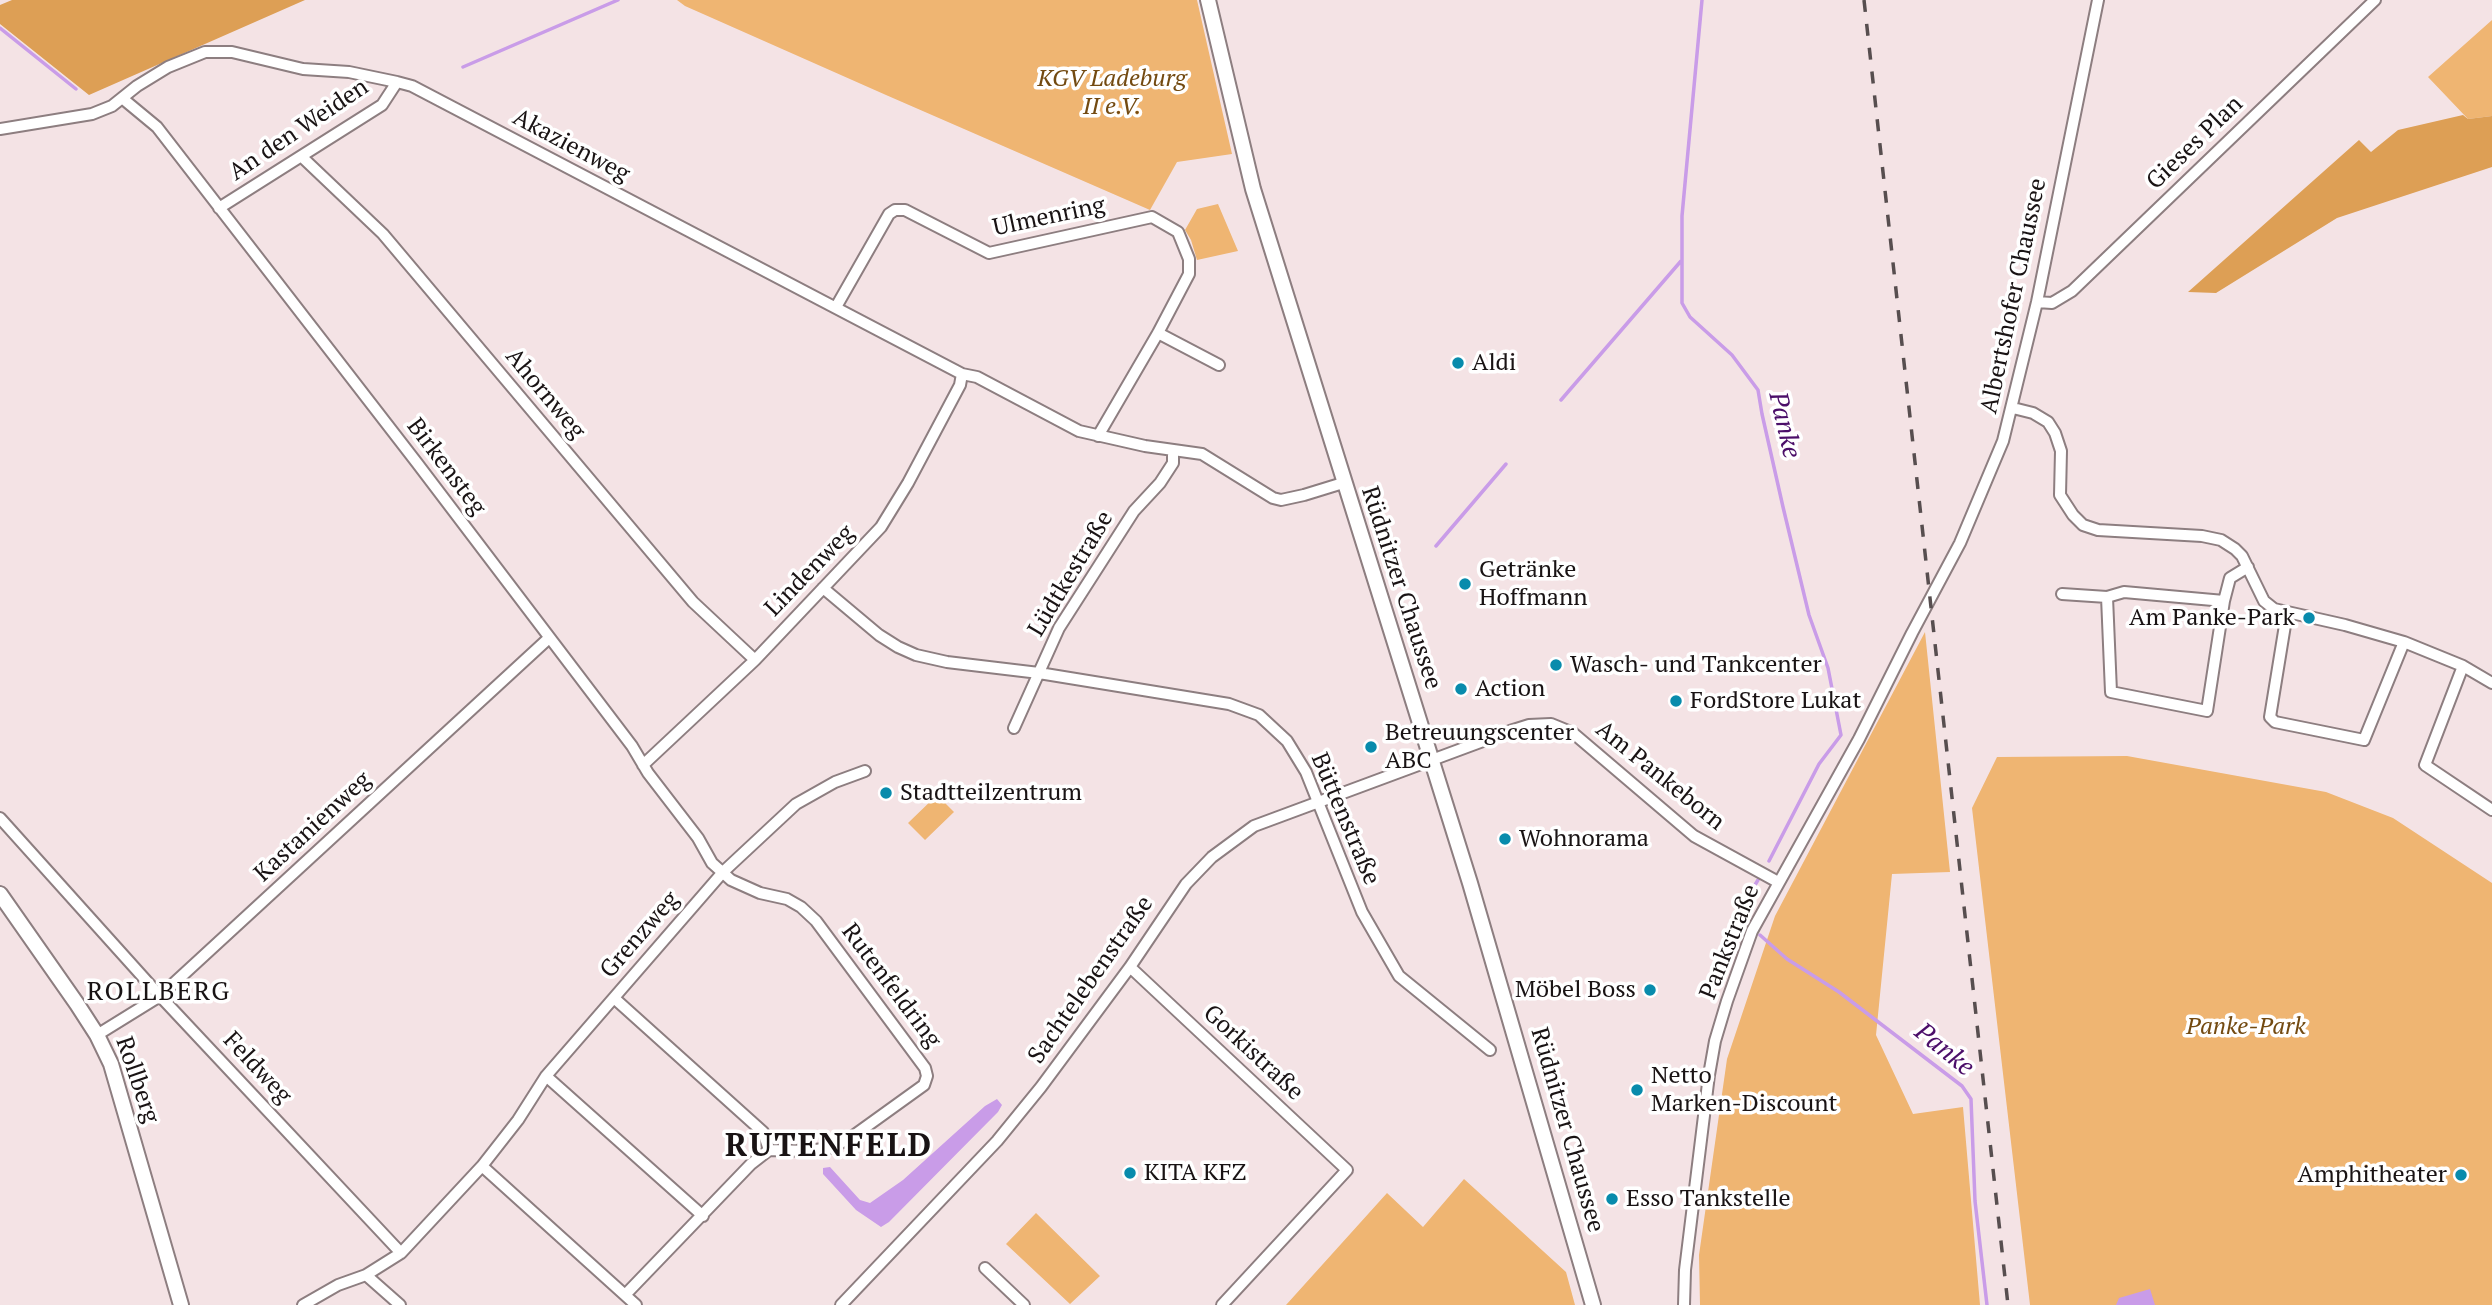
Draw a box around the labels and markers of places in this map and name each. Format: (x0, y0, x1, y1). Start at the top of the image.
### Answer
place label: Aldi (1472, 349, 1516, 377)
marker: Aldi (1450, 355, 1466, 371)
place label: Getränke Hoffmann (1479, 556, 1588, 612)
marker: Getränke Hoffmann (1457, 576, 1473, 592)
place label: Am Panke-Park (2129, 604, 2295, 632)
marker: Am Panke-Park (2301, 610, 2317, 626)
place label: Wasch- und Tankcenter (1570, 651, 1822, 679)
marker: Wasch- und Tankcenter (1548, 657, 1564, 673)
place label: Action (1475, 675, 1545, 703)
marker: Action (1453, 681, 1469, 697)
place label: FordStore Lukat (1690, 687, 1861, 715)
marker: FordStore Lukat (1668, 693, 1684, 709)
place label: Betreuungscenter ABC (1385, 719, 1574, 775)
marker: Betreuungscenter ABC (1363, 739, 1379, 755)
place label: Stadtteilzentrum (900, 779, 1082, 807)
marker: Stadtteilzentrum (878, 785, 894, 801)
place label: Wohnorama (1519, 825, 1649, 853)
marker: Wohnorama (1497, 831, 1513, 847)
place label: Möbel Boss (1515, 976, 1636, 1004)
marker: Möbel Boss (1642, 982, 1658, 998)
place label: Netto Marken-Discount (1651, 1062, 1837, 1118)
marker: Netto Marken-Discount (1629, 1082, 1645, 1098)
place label: KITA KFZ (1144, 1159, 1246, 1187)
place label: Amphitheater (2298, 1161, 2447, 1189)
marker: KITA KFZ (1122, 1165, 1138, 1181)
marker: Amphitheater (2453, 1167, 2469, 1183)
place label: Esso Tankstelle (1626, 1185, 1791, 1213)
marker: Esso Tankstelle (1604, 1191, 1620, 1207)

